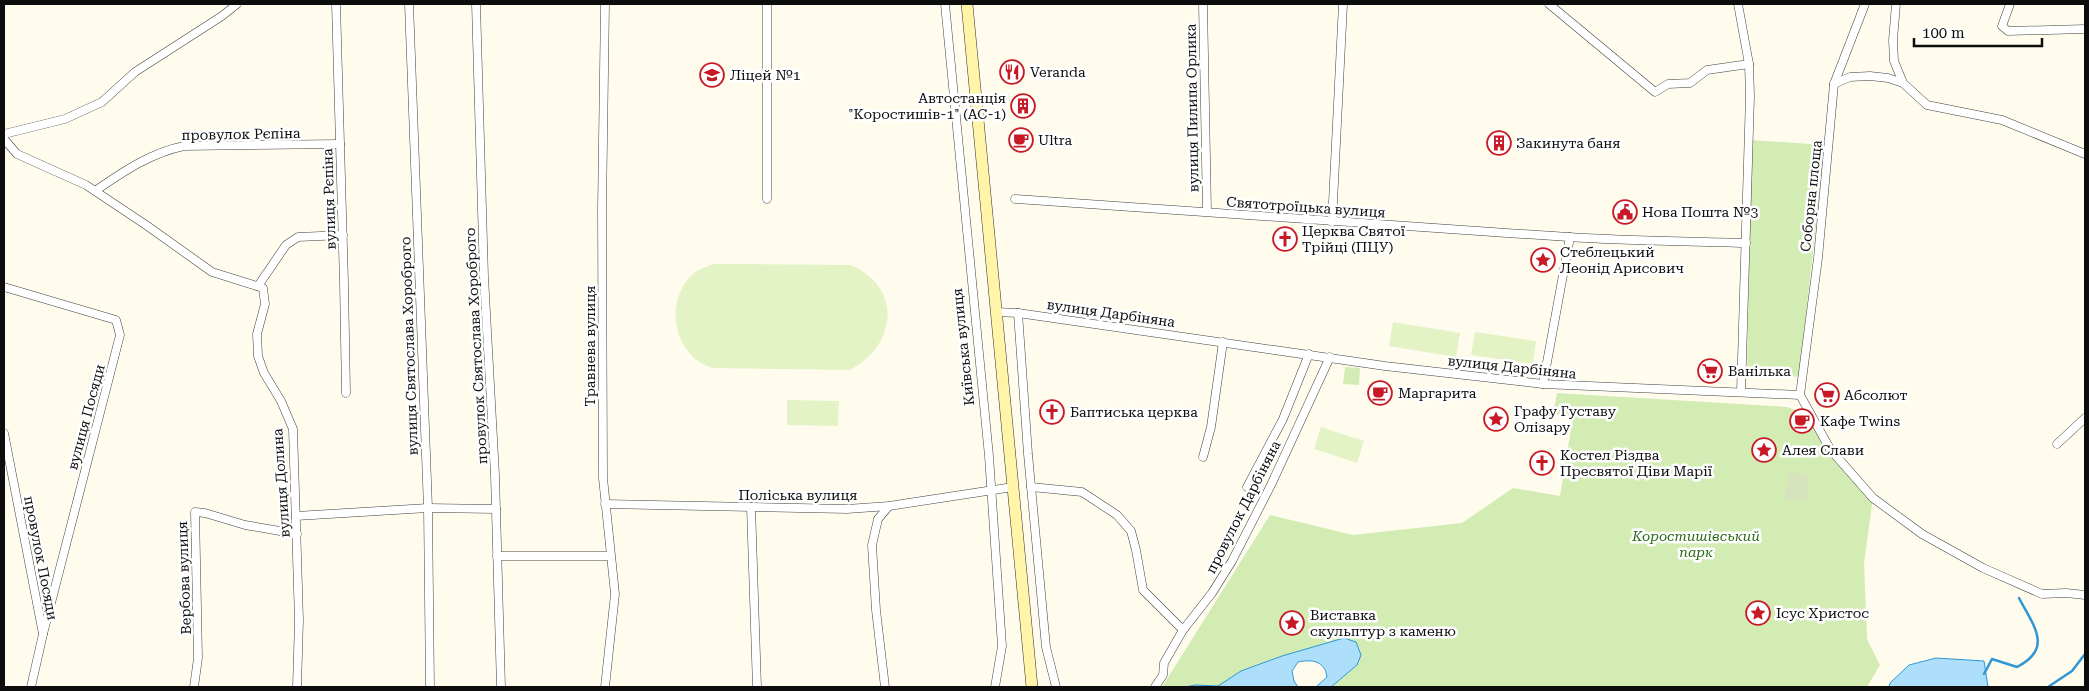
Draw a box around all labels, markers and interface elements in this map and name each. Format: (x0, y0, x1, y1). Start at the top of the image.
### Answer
scale bar (1914, 15, 2042, 47)
street label: вулиця Пилипа Орлика (1183, 23, 1201, 192)
text: 100 m (1922, 24, 1965, 42)
restaurant icon: Veranda (999, 59, 1025, 85)
school or university icon: Ліцей №1 (699, 62, 725, 88)
place label: Veranda (1030, 64, 1086, 80)
place label: Ліцей №1 (730, 67, 801, 83)
place label: Автостанція "Коростишів-1" (АС-1) (848, 90, 1006, 122)
building icon: Автостанція "Коростишів-1" (АС-1) (1010, 93, 1036, 119)
street label: провулок Рєпіна (181, 125, 301, 143)
cafe icon: Ultra (1008, 127, 1034, 153)
building icon: Закинута баня (1486, 130, 1512, 156)
place label: Ultra (1038, 132, 1072, 148)
place label: Закинута баня (1516, 135, 1620, 151)
street label: Соборна площа (1797, 139, 1825, 253)
street label: вулиця Рєпіна (319, 148, 339, 250)
street label: Святотроїцька вулиця (1226, 193, 1386, 221)
public building icon: Нова Пошта №3 (1612, 199, 1638, 225)
place label: Нова Пошта №3 (1642, 204, 1758, 220)
place label: Церква Святої Трійці (ПЦУ) (1302, 223, 1406, 255)
church icon: Церква Святої Трійці (ПЦУ) (1272, 226, 1298, 252)
street label: провулок Святослава Хороброго (462, 227, 490, 465)
street label: вулиця Святослава Хороброго (397, 236, 421, 456)
place label: Стеблецький Леонід Арисович (1560, 244, 1684, 276)
place icon: Стеблецький Леонід Арисович (1530, 247, 1556, 273)
street label: Травнева вулиця (582, 286, 598, 406)
street label: Київська вулиця (949, 288, 977, 406)
street label: вулиця Дарбіняна (1046, 296, 1177, 330)
street label: вулиця Дарбіняна (1447, 352, 1578, 382)
supermarket icon: Ванілька (1697, 358, 1723, 384)
street label: вулиця Посяди (64, 362, 108, 472)
place label: Ванілька (1728, 363, 1791, 379)
cafe icon: Маргарита (1367, 380, 1393, 406)
supermarket icon: Абсолют (1814, 382, 1840, 408)
place label: Маргарита (1398, 385, 1477, 401)
place label: Абсолют (1844, 387, 1908, 403)
church icon: Баптиська церква (1039, 399, 1065, 425)
place label: Графу Густаву Олізару (1514, 403, 1617, 435)
place label: Баптиська церква (1070, 404, 1198, 420)
place icon: Графу Густаву Олізару (1483, 406, 1509, 432)
cafe icon: Кафе Twins (1789, 408, 1815, 434)
place label: Кафе Twins (1820, 413, 1900, 429)
street label: вулиця Долина (269, 428, 293, 538)
street label: провулок Дарбіняна (1202, 437, 1284, 576)
place icon: Алея Слави (1751, 437, 1777, 463)
place label: Алея Слави (1782, 442, 1864, 458)
place label: Костел Різдва Пресвятої Діви Марії (1560, 447, 1713, 479)
church icon: Костел Різдва Пресвятої Діви Марії (1529, 450, 1555, 476)
street label: Поліська вулиця (738, 487, 858, 503)
street label: провулок Посяди (21, 494, 61, 622)
street label: Вербова вулиця (174, 521, 194, 635)
park label: Коростишівський парк (1631, 528, 1760, 560)
place icon: Ісус Христос (1745, 600, 1771, 626)
place label: Ісус Христос (1776, 605, 1869, 621)
place label: Виставка скульптур з каменю (1310, 607, 1456, 639)
place icon: Виставка скульптур з каменю (1279, 610, 1305, 636)

